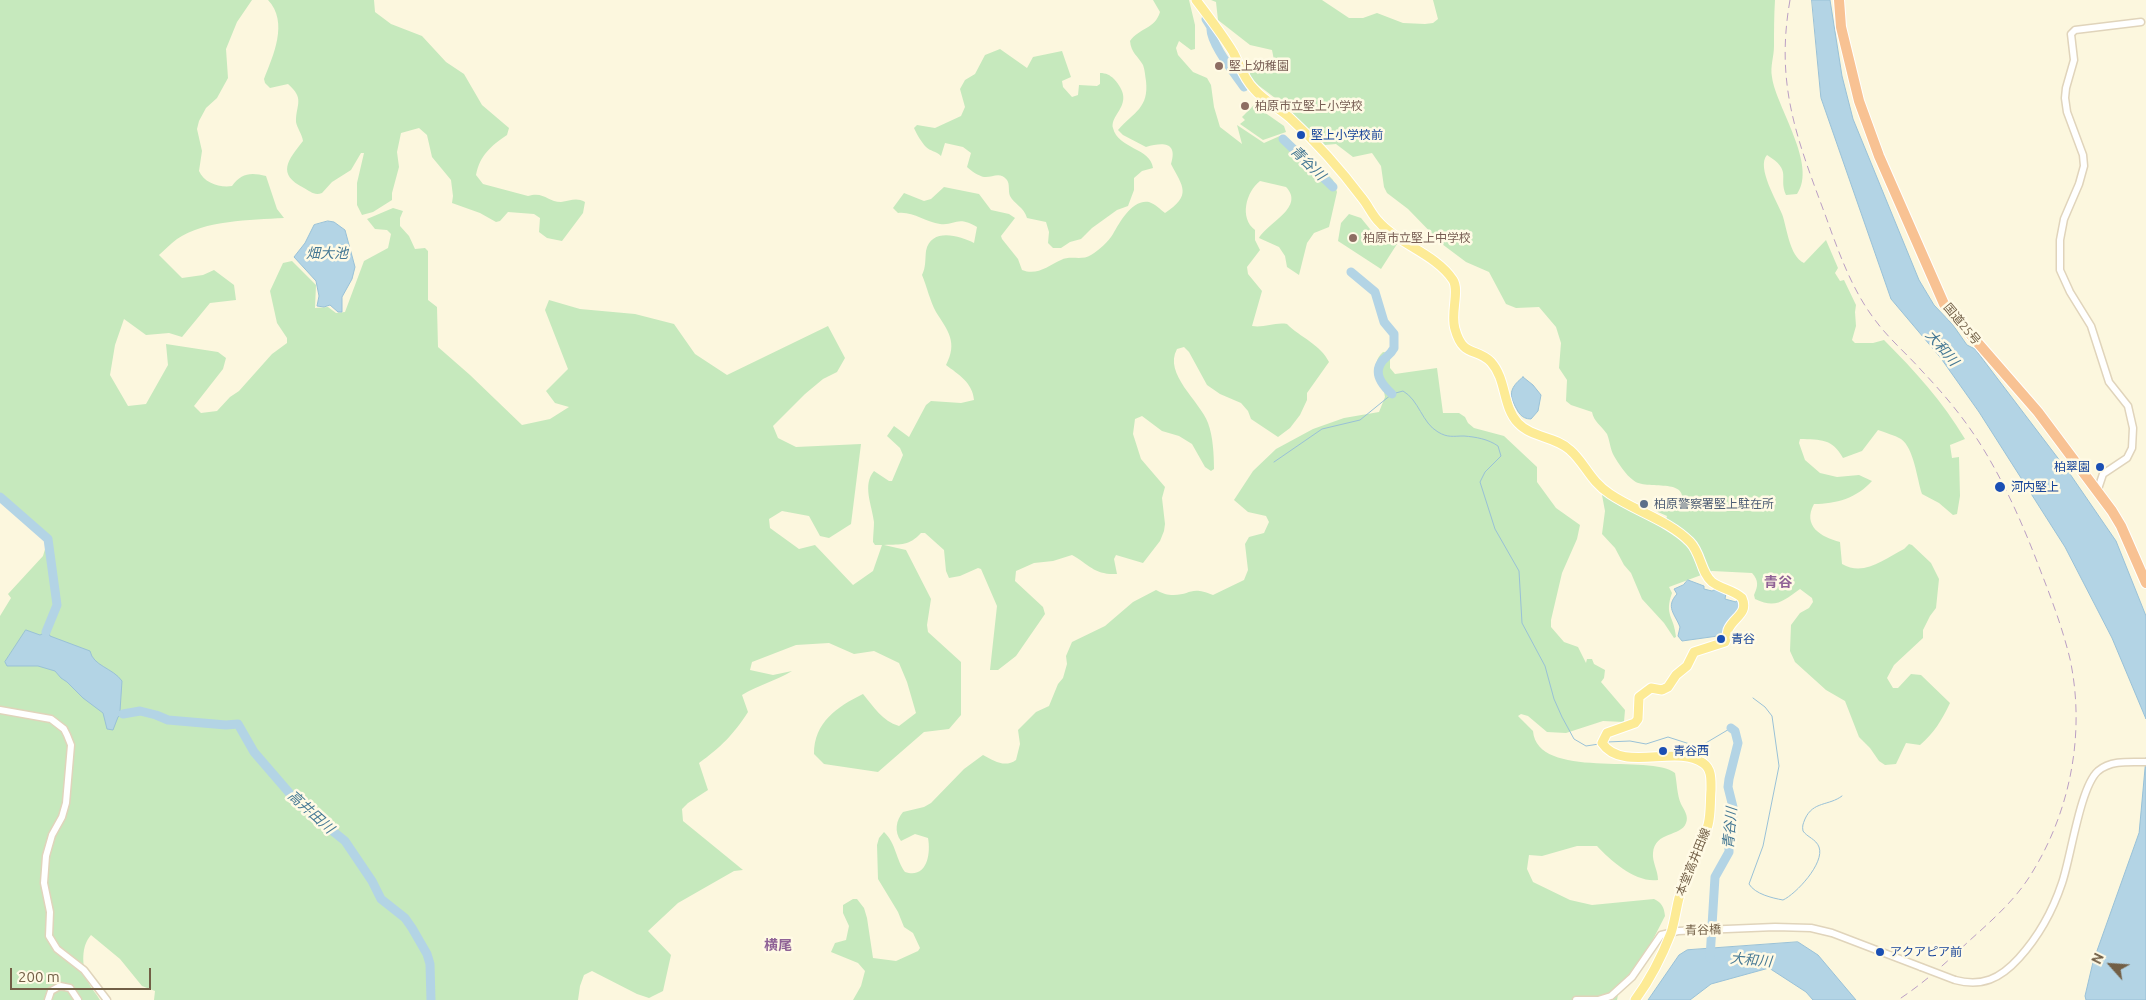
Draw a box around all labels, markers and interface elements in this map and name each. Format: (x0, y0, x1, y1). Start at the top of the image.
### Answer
place label: 堅上幼稚園 (1229, 59, 1289, 73)
marker: 堅上幼稚園 (1213, 60, 1225, 72)
place label: 柏原市立堅上小学校 (1255, 99, 1363, 113)
marker: 柏原市立堅上小学校 (1239, 100, 1251, 112)
place label: 堅上小学校前 (1311, 128, 1383, 142)
marker: 堅上小学校前 (1295, 129, 1307, 141)
water label: 青谷川 (1287, 142, 1329, 184)
place label: 柏原市立堅上中学校 (1363, 231, 1471, 245)
marker: 柏原市立堅上中学校 (1347, 232, 1359, 244)
water label: 畑大池 (306, 245, 348, 261)
street label: 国道25号 (1941, 300, 1983, 348)
water label: 大和川 (1922, 327, 1962, 369)
place label: 柏翠園 (2054, 460, 2090, 474)
marker: 柏翠園 (2094, 461, 2106, 473)
marker: 河内堅上 (1993, 480, 2007, 494)
place label: 河内堅上 (2011, 480, 2059, 494)
place label: 柏原警察署堅上駐在所 (1654, 497, 1774, 511)
marker: 柏原警察署堅上駐在所 (1638, 498, 1650, 510)
district label: 青谷 (1764, 574, 1792, 590)
place label: 青谷 (1731, 632, 1755, 646)
marker: 青谷 (1715, 633, 1727, 645)
place label: 青谷西 (1673, 744, 1709, 758)
marker: 青谷西 (1657, 745, 1669, 757)
water label: 高井田川 (285, 787, 337, 837)
water label: 青谷川 (1720, 806, 1740, 850)
street label: 本堂高井田線 (1673, 826, 1713, 898)
street label: 青谷橋 (1685, 922, 1721, 938)
district label: 横尾 (764, 937, 792, 953)
north arrow (2086, 940, 2136, 990)
place label: アクアピア前 (1890, 945, 1962, 959)
marker: アクアピア前 (1874, 946, 1886, 958)
water label: 大和川 (1729, 950, 1773, 970)
text: N (2088, 950, 2107, 967)
scale bar (12, 958, 154, 990)
text: 200 m (18, 968, 60, 985)

